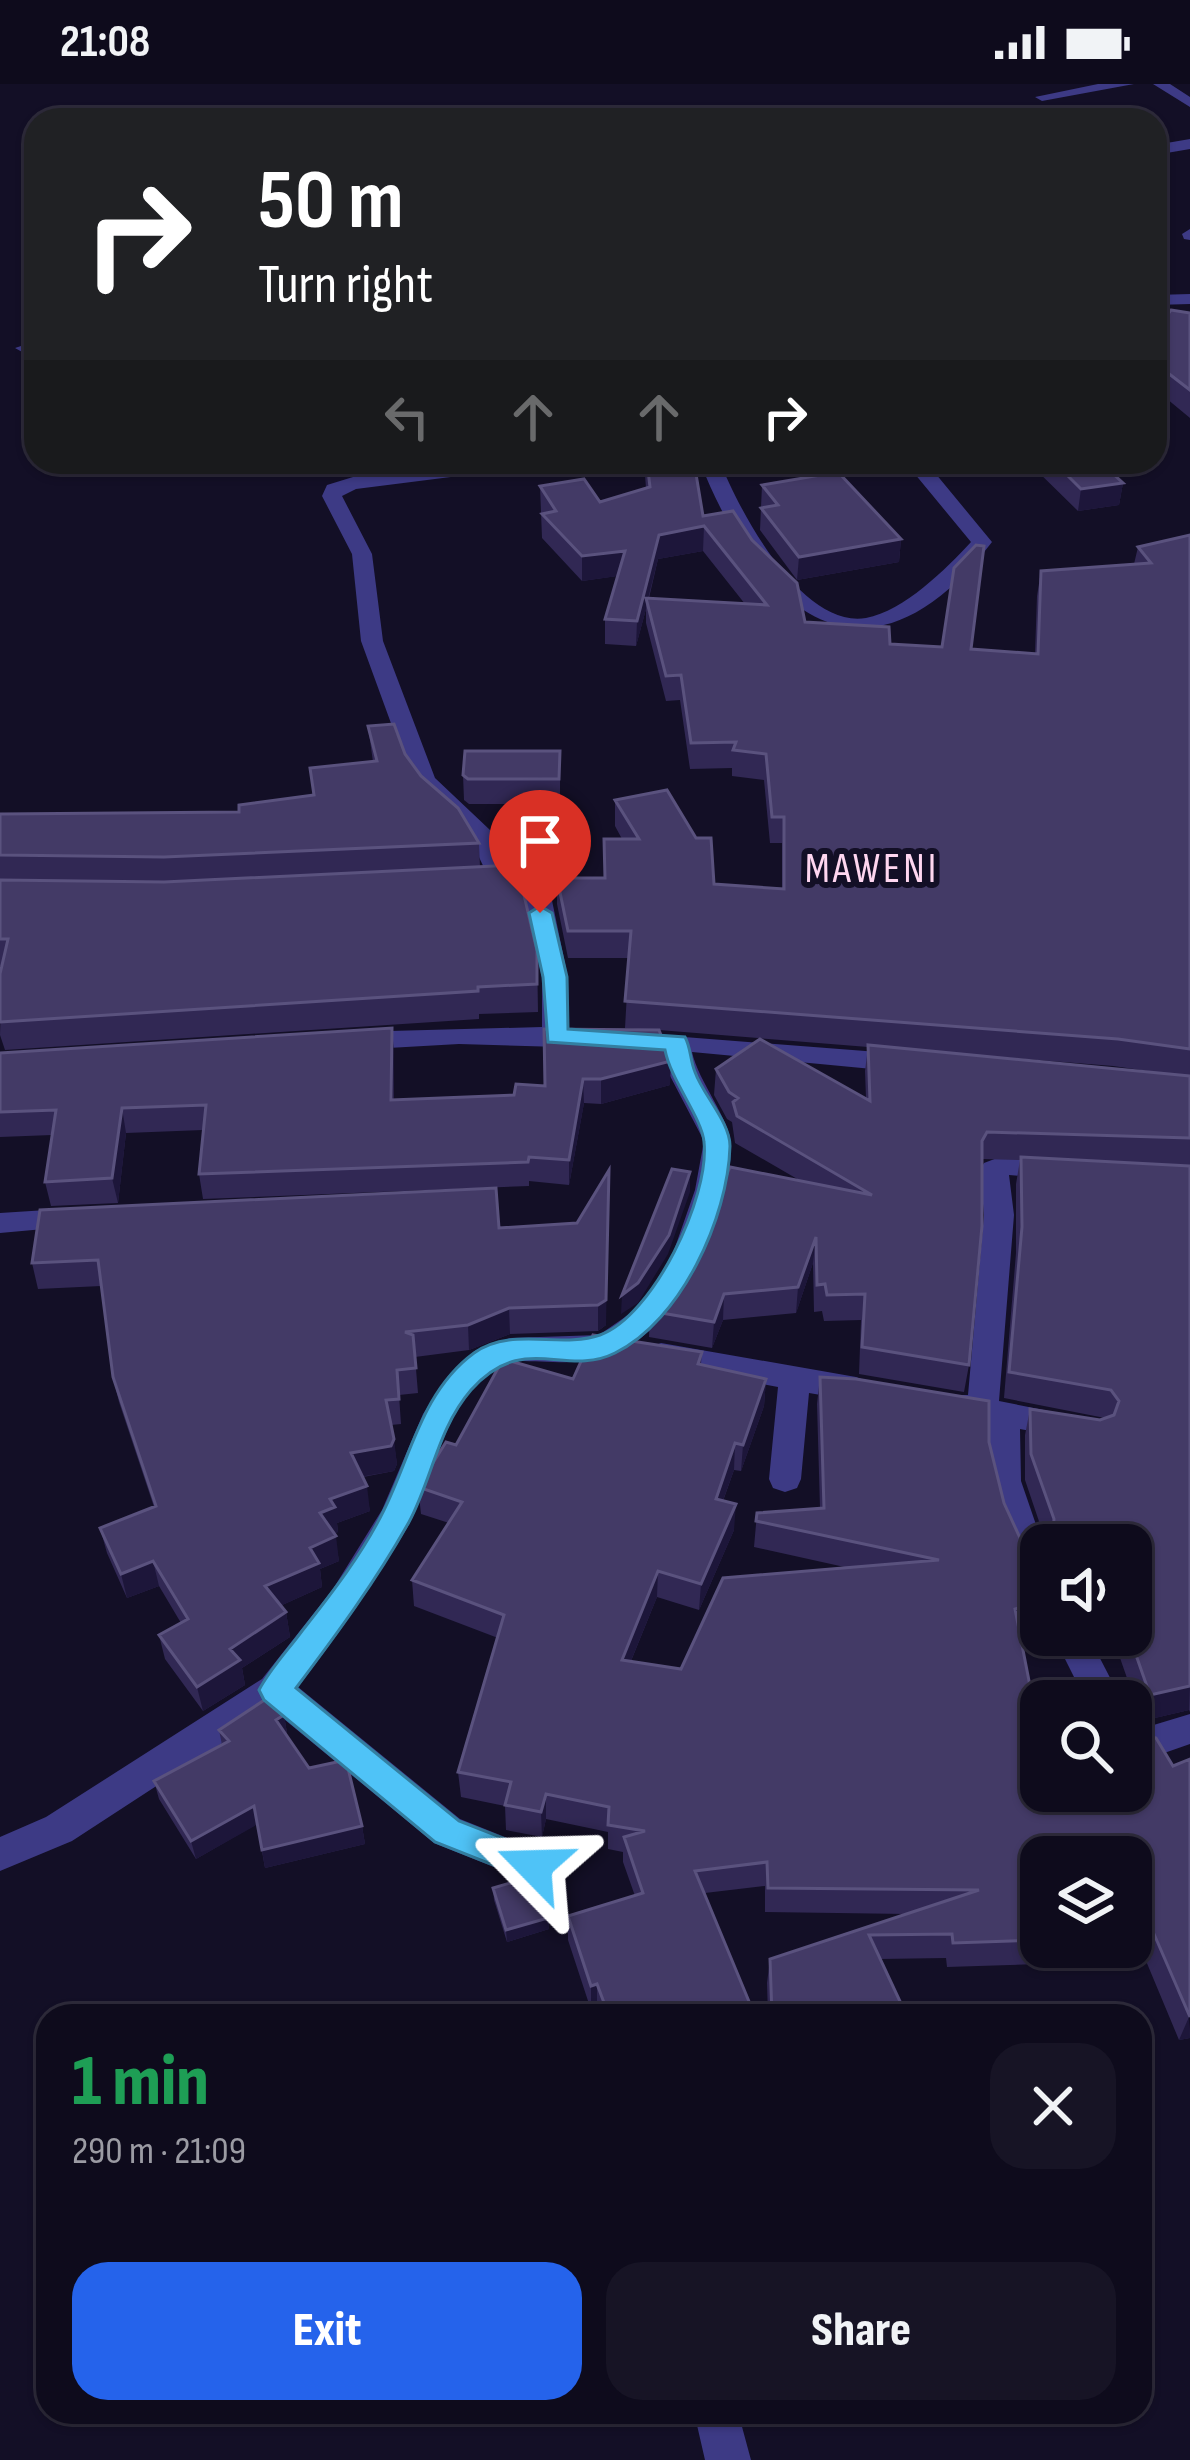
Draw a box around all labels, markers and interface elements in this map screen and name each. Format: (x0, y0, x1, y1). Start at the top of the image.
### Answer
text: 21:08 (60, 15, 150, 70)
text: 50 m (258, 151, 404, 252)
icon: right (60, 156, 216, 312)
text: Turn right (258, 253, 433, 318)
icon: left (374, 384, 440, 450)
icon: ahead (500, 384, 566, 450)
icon: ahead (626, 384, 692, 450)
icon: right (752, 384, 818, 450)
pin (489, 790, 591, 913)
icon: arrive (507, 808, 573, 874)
district label: MAWENI (805, 844, 939, 895)
map controls (1020, 1524, 1152, 1968)
button: sound (1020, 1524, 1152, 1656)
button: search (1020, 1680, 1152, 1812)
position arrow (471, 1803, 597, 1929)
button: layers (1020, 1836, 1152, 1968)
text: 1 min (72, 2039, 209, 2126)
button: close (990, 2043, 1116, 2169)
text: 290 m · 21:09 (72, 2128, 246, 2175)
button: Exit (72, 2262, 582, 2400)
button: Share (606, 2262, 1116, 2400)

